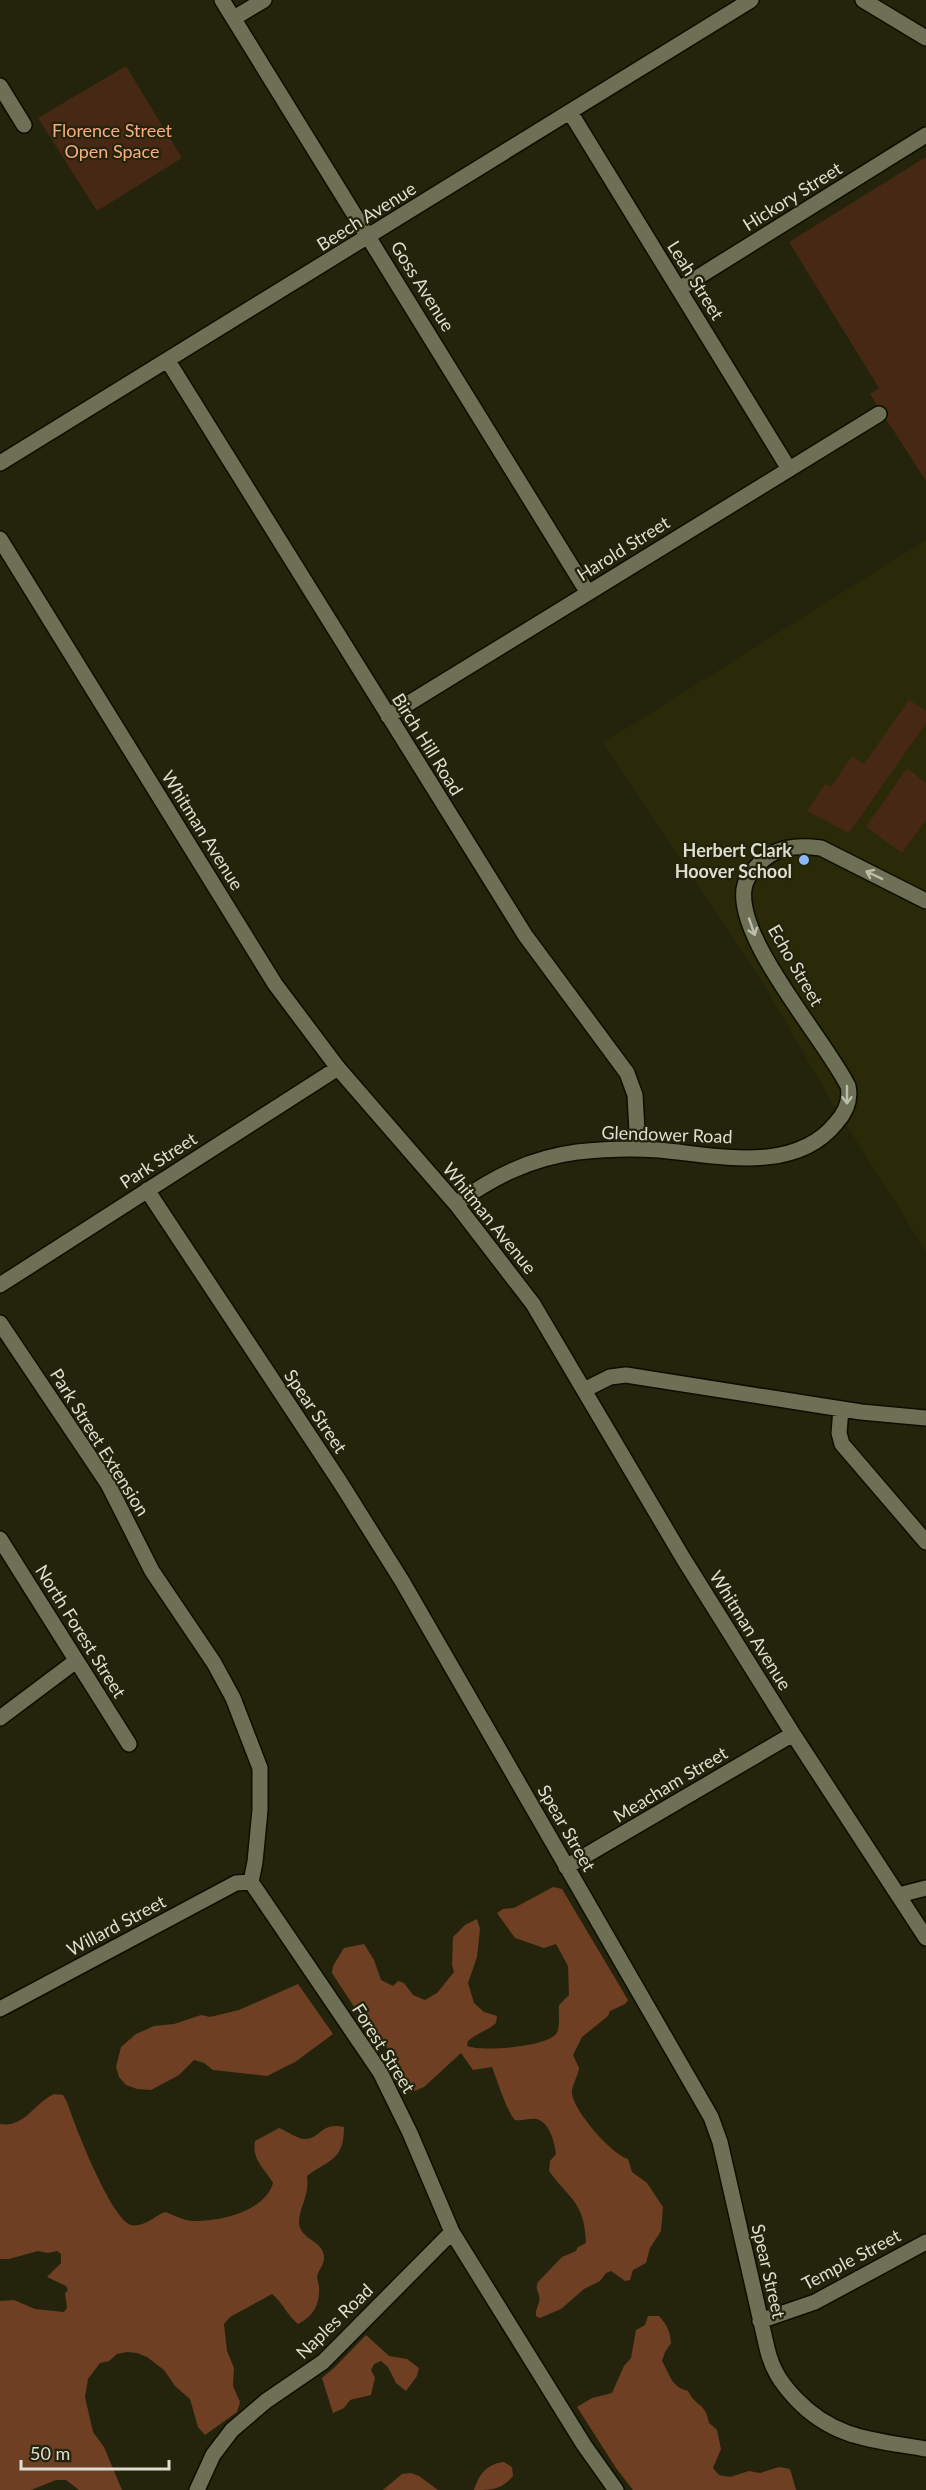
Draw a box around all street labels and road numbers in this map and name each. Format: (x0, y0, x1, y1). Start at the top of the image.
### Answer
street label: Hickory Street (738, 157, 846, 235)
street label: Beech Avenue (312, 177, 420, 255)
street label: Leah Street (663, 236, 729, 324)
street label: Goss Avenue (387, 237, 459, 335)
street label: Harold Street (573, 511, 674, 585)
street label: Birch Hill Road (388, 689, 468, 799)
street label: Whitman Avenue (157, 766, 249, 894)
street label: Echo Street (764, 920, 829, 1010)
street label: Glendower Road (601, 1121, 733, 1147)
street label: Park Street (115, 1127, 201, 1193)
street label: Whitman Avenue (438, 1158, 542, 1278)
street label: Park Street Extension (46, 1364, 154, 1520)
street label: Spear Street (280, 1365, 352, 1458)
street label: North Forest Street (31, 1560, 131, 1702)
street label: Whitman Avenue (705, 1566, 797, 1694)
street label: Meacham Street (609, 1741, 732, 1827)
street label: Spear Street (533, 1781, 601, 1876)
street label: Willard Street (63, 1890, 170, 1960)
street label: Forest Street (348, 1999, 421, 2097)
street label: Spear Street (747, 2222, 791, 2321)
street label: Temple Street (798, 2224, 905, 2294)
street label: Naples Road (291, 2279, 377, 2363)

